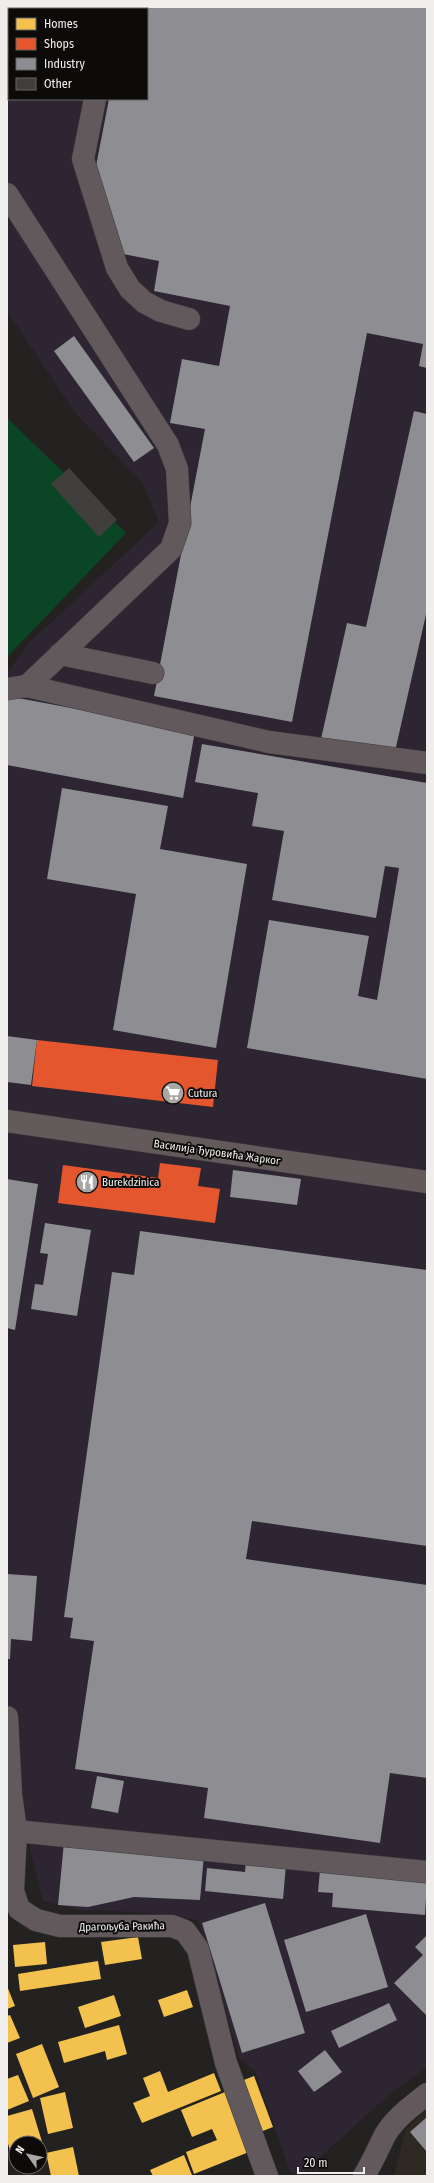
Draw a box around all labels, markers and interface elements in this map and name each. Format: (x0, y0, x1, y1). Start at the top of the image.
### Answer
legend (8, 8, 148, 100)
text: Homes (44, 17, 78, 31)
text: Shops (44, 37, 74, 51)
text: Industry (44, 57, 85, 71)
text: Other (44, 77, 73, 91)
supermarket icon: Cutura (160, 1080, 186, 1106)
place label: Cutura (188, 1087, 217, 1100)
street label: Василија Ђуровића Жарког (153, 1137, 282, 1168)
restaurant icon: Burekdzinica (74, 1169, 100, 1195)
place label: Burekdzinica (102, 1176, 159, 1189)
street label: Драгољуба Ракића (78, 1919, 165, 1934)
north arrow (8, 2135, 48, 2175)
text: N (13, 2144, 27, 2156)
scale bar (298, 2149, 364, 2175)
text: 20 m (304, 2156, 328, 2170)

